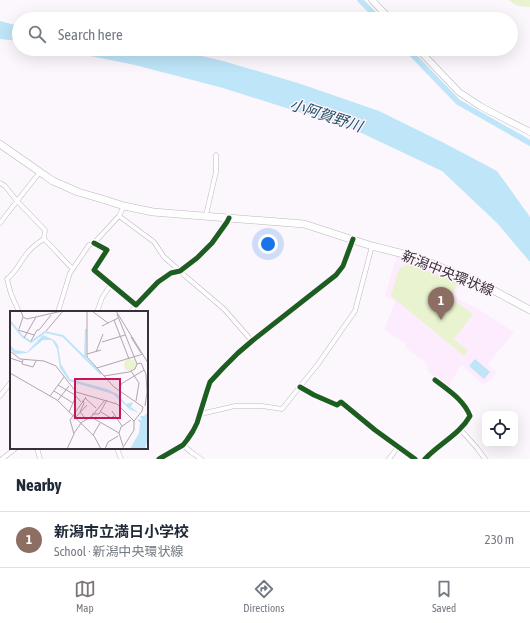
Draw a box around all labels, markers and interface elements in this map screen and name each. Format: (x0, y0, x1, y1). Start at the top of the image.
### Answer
search box (12, 12, 518, 56)
icon: search (26, 23, 48, 45)
text: Search here (58, 26, 123, 43)
water label: 小阿賀野川 (288, 95, 366, 135)
your location (258, 234, 278, 254)
street label: 新潟中央環状線 (400, 247, 496, 299)
pin: 1 (428, 287, 454, 320)
inset map (10, 311, 148, 449)
map controls (482, 411, 518, 447)
button: locate (482, 411, 518, 447)
text: Nearby (16, 475, 62, 495)
text: 新潟市立満日小学校 (54, 523, 189, 540)
text: 1 (26, 532, 32, 547)
text: 230 m (485, 532, 514, 547)
text: School · 新潟中央環状線 (54, 544, 184, 559)
tab: Map (74, 578, 96, 614)
tab: Directions (243, 578, 284, 614)
tab: Saved (432, 578, 456, 614)

